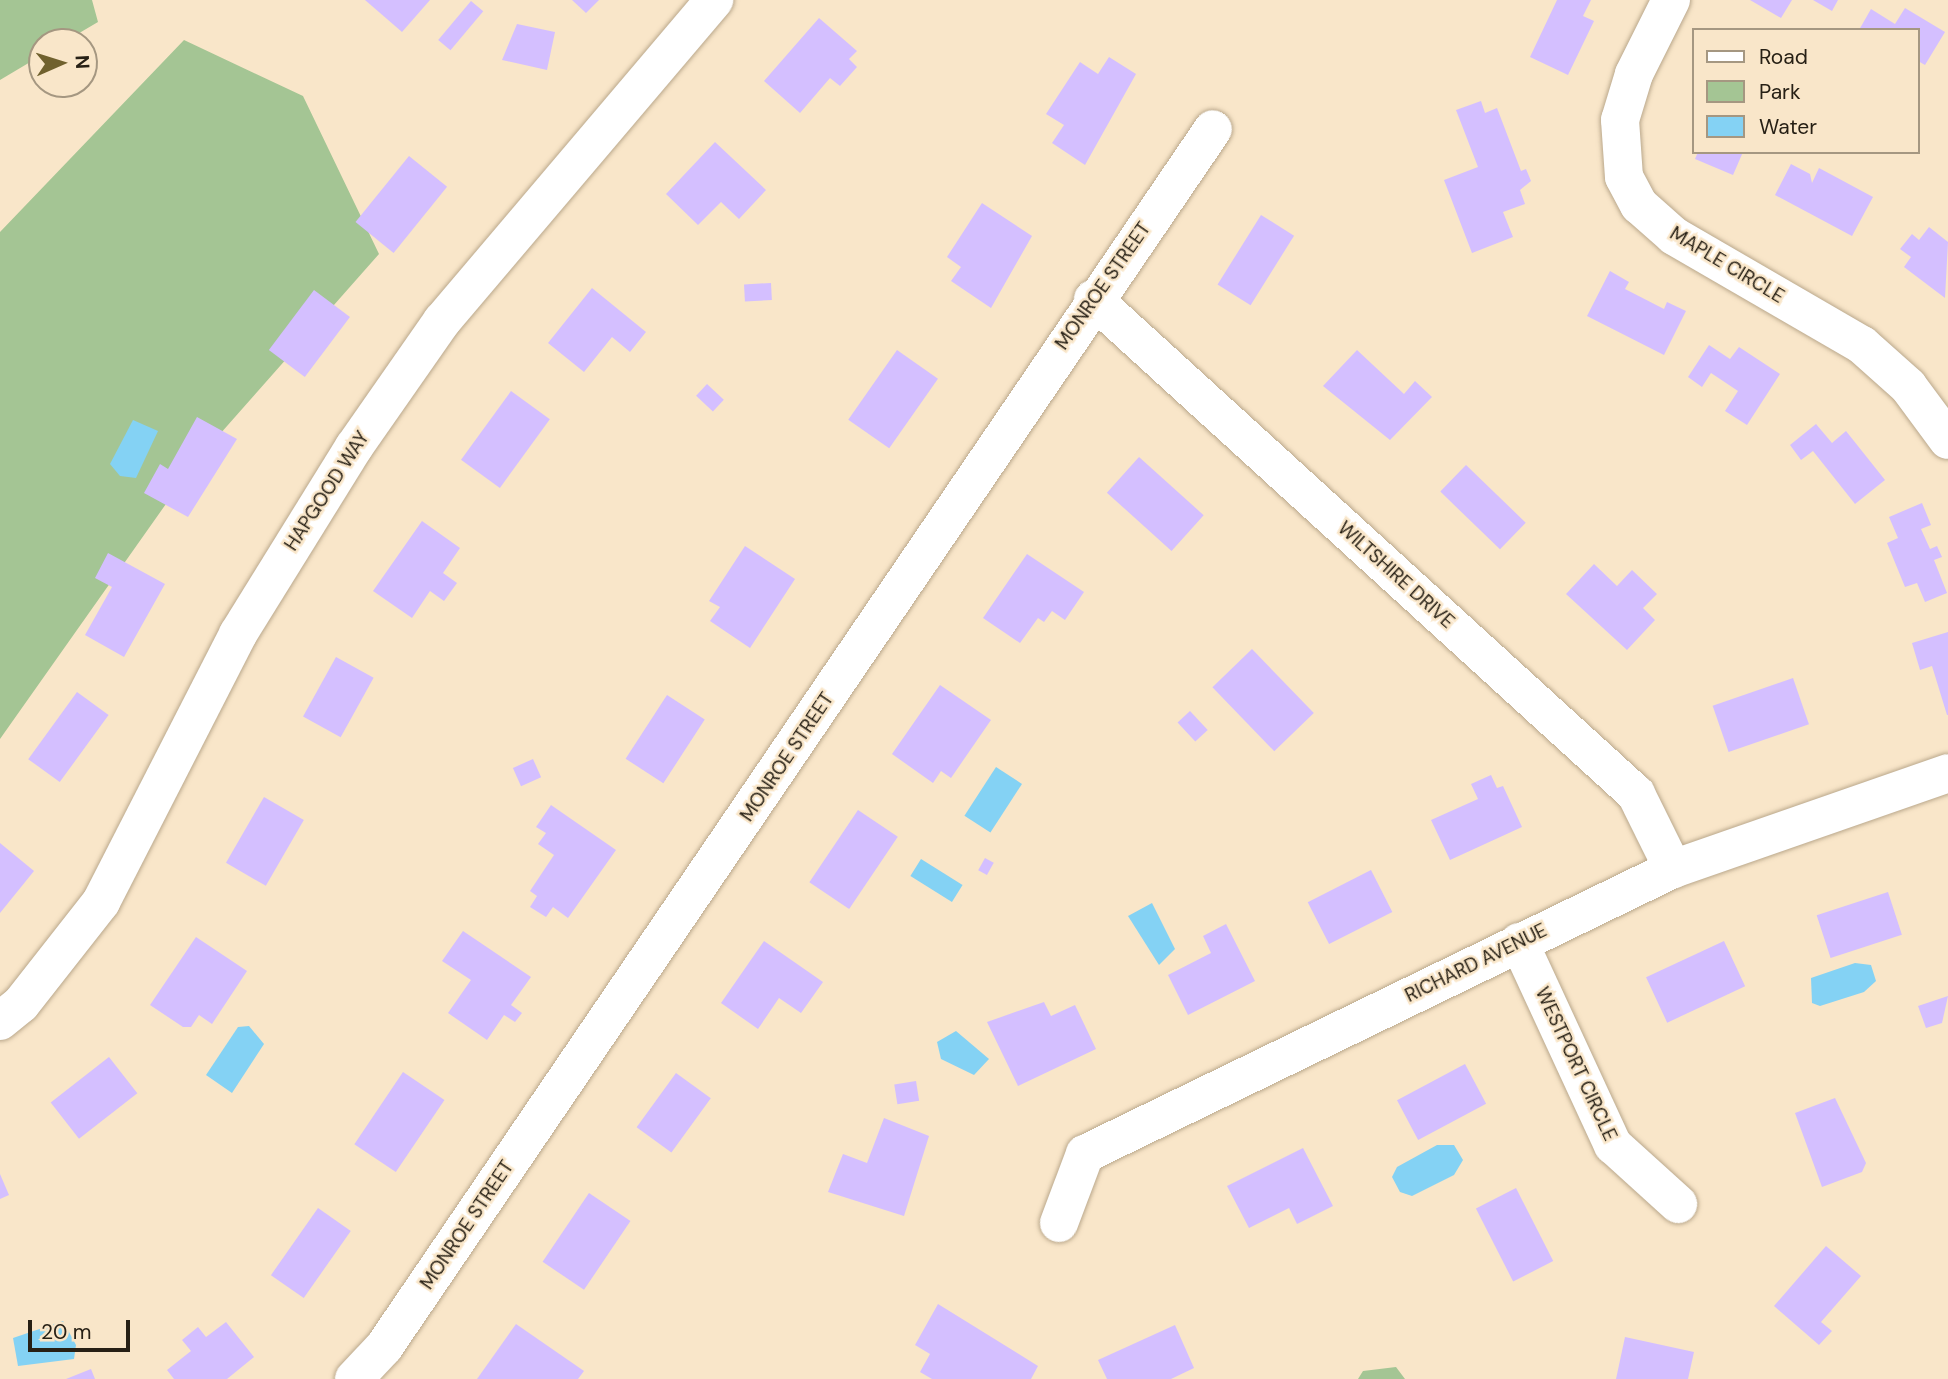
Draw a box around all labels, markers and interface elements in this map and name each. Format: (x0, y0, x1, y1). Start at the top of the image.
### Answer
north arrow (28, 28, 98, 98)
legend (1692, 28, 1920, 154)
text: Road (1759, 43, 1808, 71)
text: N (70, 54, 95, 70)
text: Park (1759, 78, 1800, 106)
text: Water (1759, 113, 1817, 141)
street label: MONROE STREET (1051, 218, 1155, 354)
street label: MAPLE CIRCLE (1666, 222, 1788, 308)
street label: HAPGOOD WAY (280, 427, 374, 555)
street label: WILTSHIRE DRIVE (1333, 517, 1459, 633)
street label: MONROE STREET (736, 688, 838, 826)
street label: RICHARD AVENUE (1401, 919, 1551, 1007)
street label: WESTPORT CIRCLE (1530, 984, 1622, 1144)
street label: MONROE STREET (416, 1156, 518, 1294)
scale bar (32, 1306, 133, 1350)
text: 20 m (41, 1318, 92, 1346)

